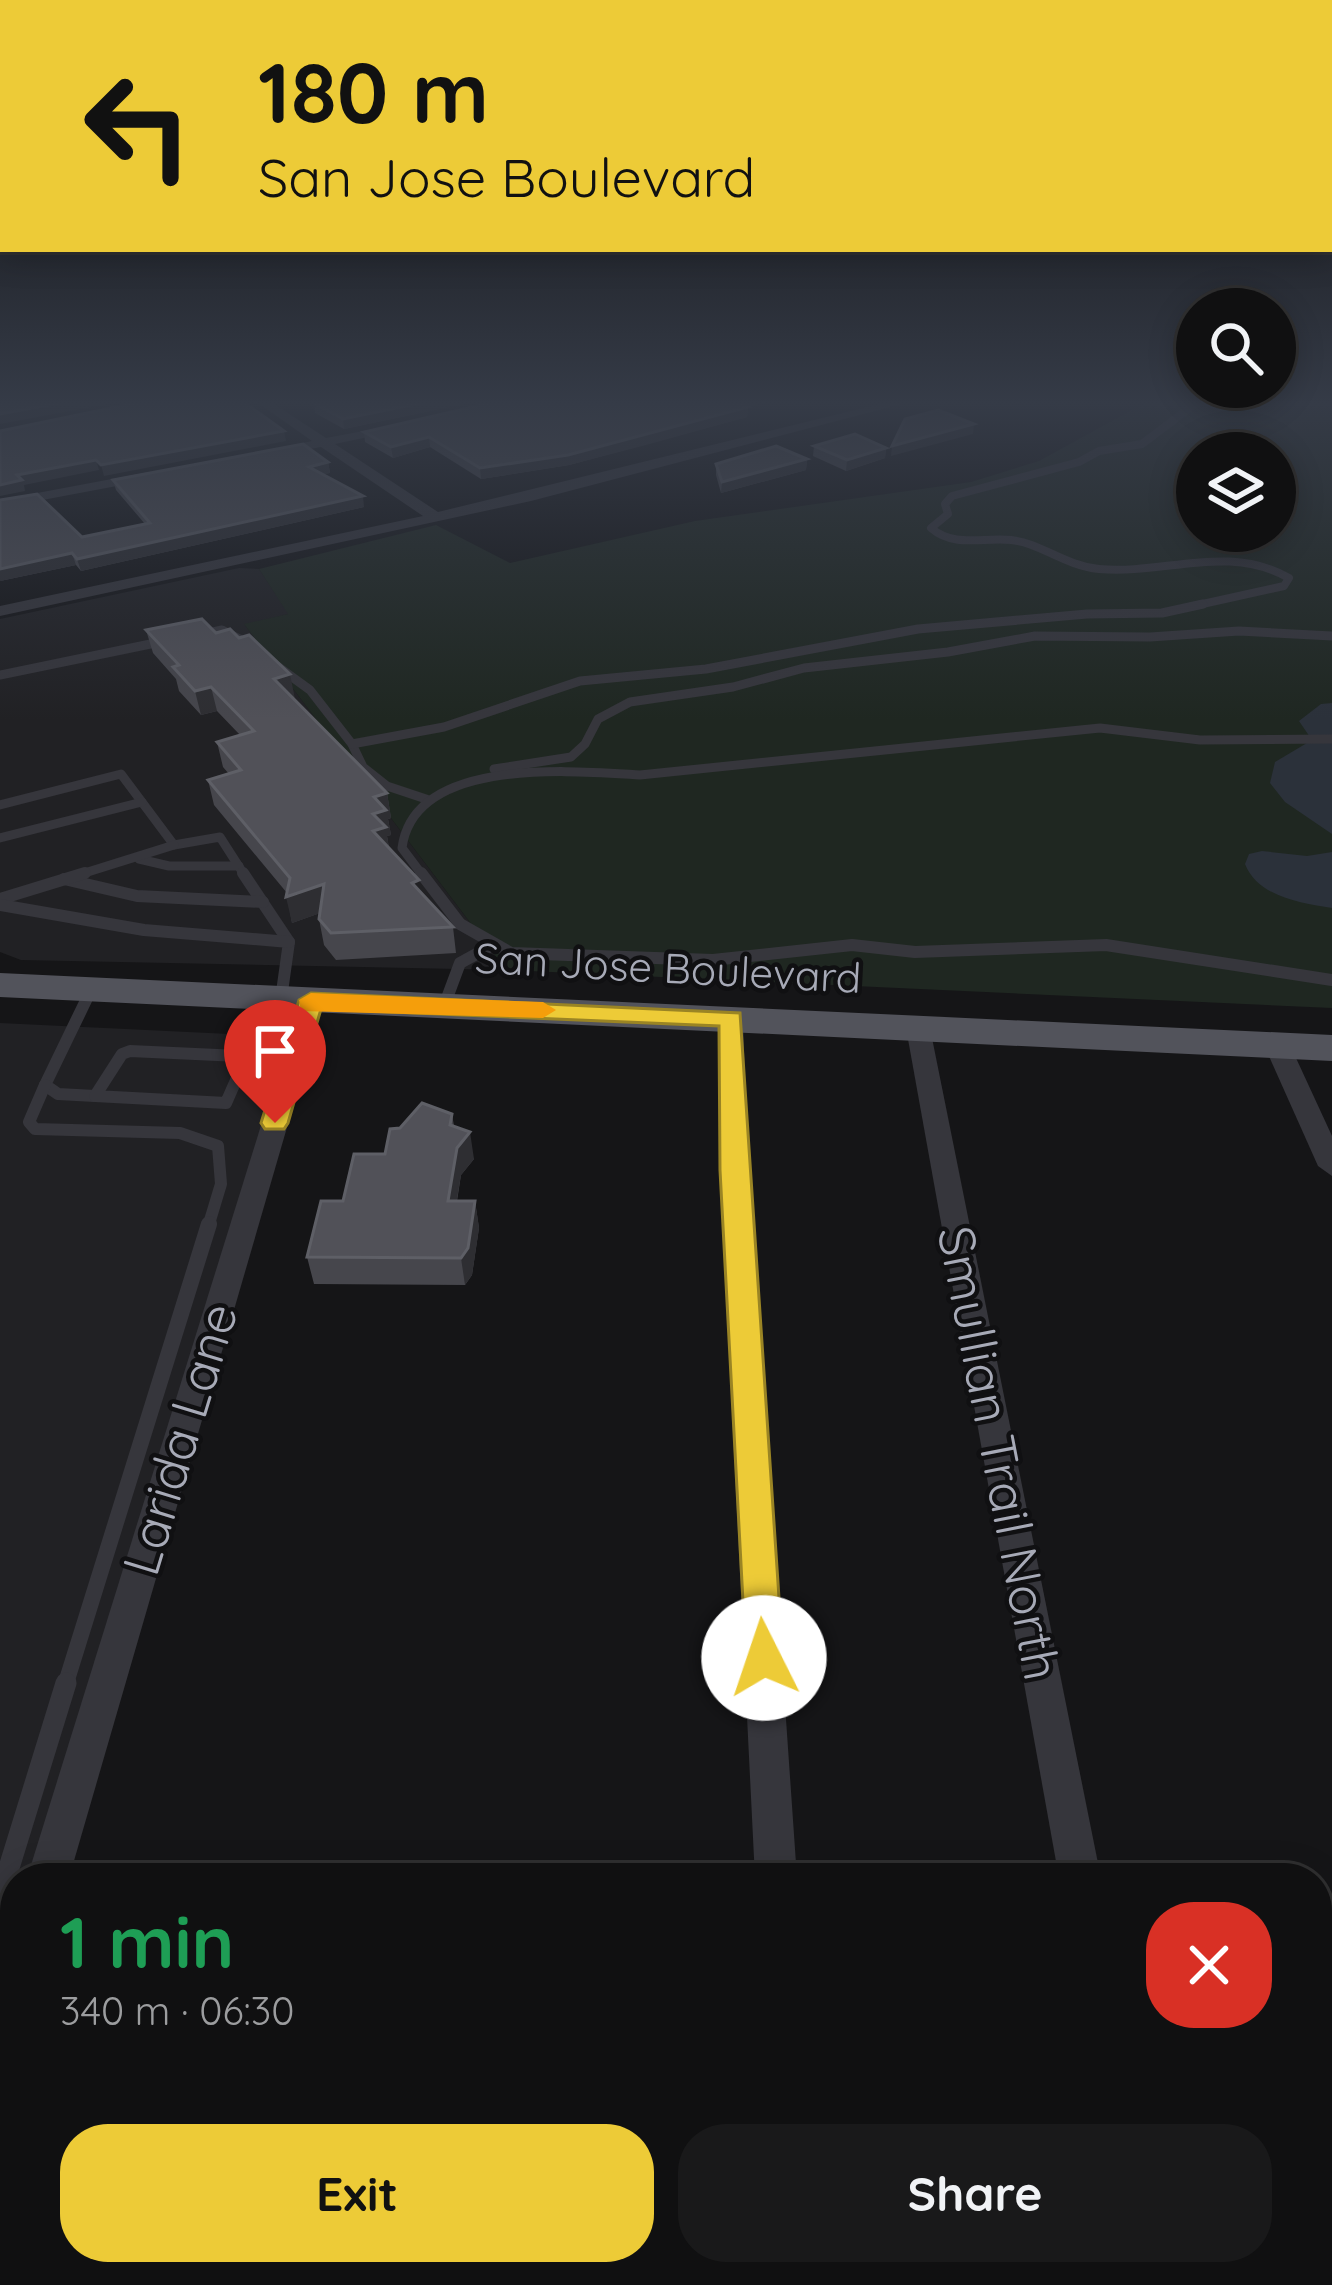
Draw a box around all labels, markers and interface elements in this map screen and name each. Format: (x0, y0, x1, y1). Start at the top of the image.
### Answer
text: 180 m (258, 39, 489, 144)
icon: left (60, 48, 216, 204)
text: San Jose Boulevard (258, 143, 755, 211)
map controls (1176, 288, 1296, 552)
button: search (1176, 288, 1296, 408)
button: layers (1176, 432, 1296, 552)
street label: San Jose Boulevard (474, 931, 862, 1004)
pin (224, 1000, 326, 1123)
icon: arrive (242, 1018, 308, 1084)
street label: Smullian Trail North (925, 1220, 1075, 1685)
street label: Larida Lane (107, 1295, 251, 1582)
position arrow (701, 1595, 827, 1721)
text: 1 min (60, 1896, 234, 1986)
button: close (1146, 1902, 1272, 2028)
text: 340 m · 06:30 (60, 1986, 294, 2035)
button: Exit (60, 2124, 654, 2262)
button: Share (678, 2124, 1272, 2262)

